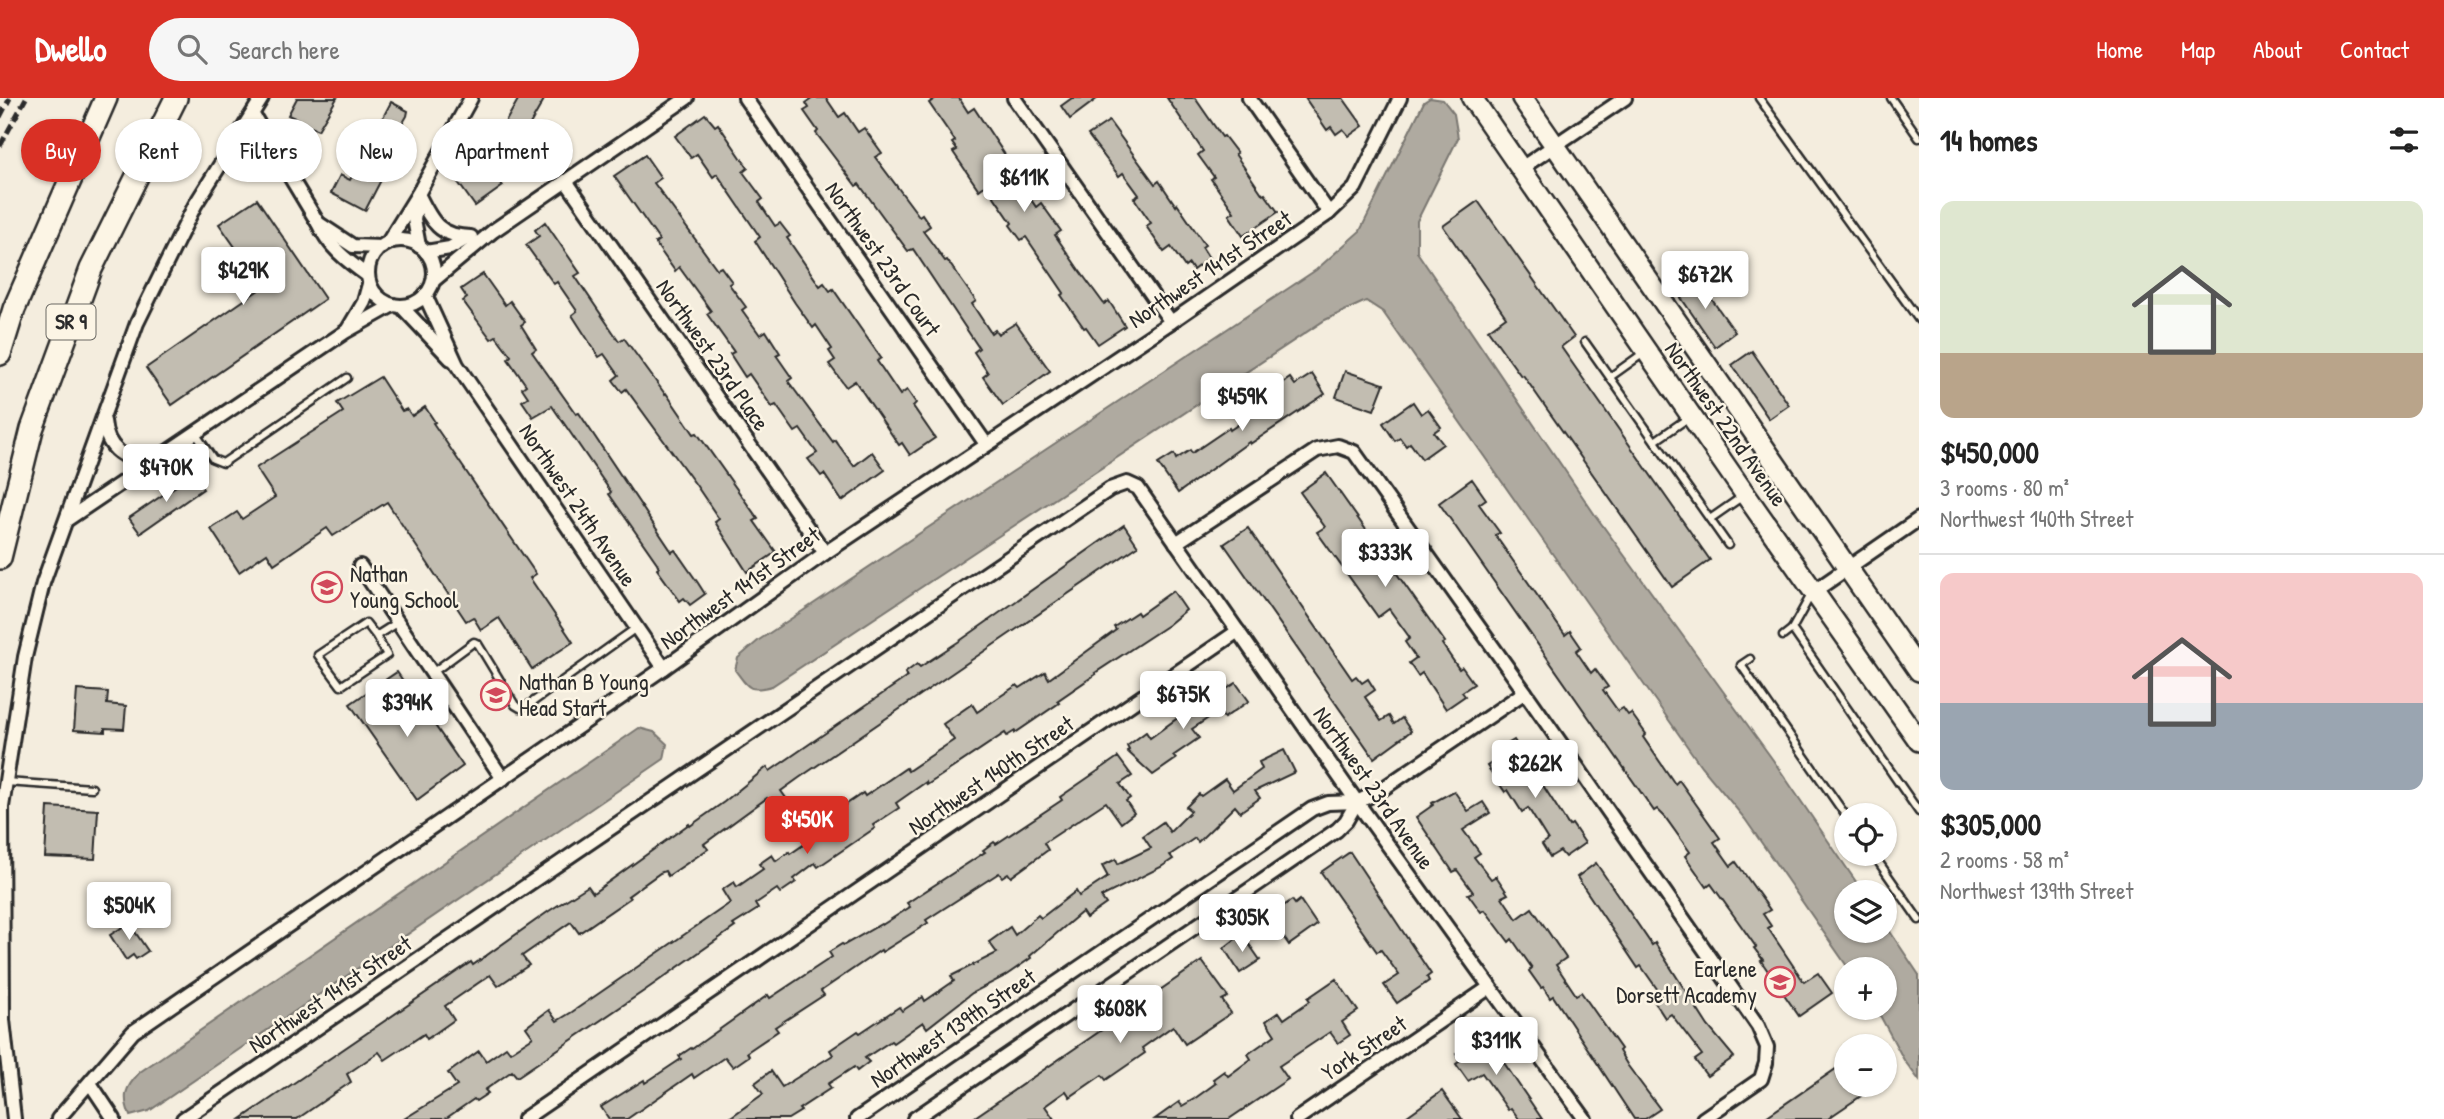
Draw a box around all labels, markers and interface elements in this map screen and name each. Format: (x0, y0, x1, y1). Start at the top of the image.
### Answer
search box (149, 18, 639, 81)
text: Dwello (35, 27, 107, 71)
icon: search (173, 30, 211, 68)
text: Search here (229, 32, 340, 67)
text: Home (2096, 33, 2143, 65)
text: Map (2181, 33, 2215, 65)
text: About (2253, 33, 2302, 65)
text: Contact (2340, 33, 2409, 65)
chip: Buy (21, 119, 101, 182)
chip: Rent (115, 119, 202, 182)
chip: Filters (216, 119, 322, 182)
chip: New (336, 119, 417, 182)
chip: Apartment (431, 119, 573, 182)
text: 14 homes (1940, 120, 2038, 160)
icon: filters (2385, 121, 2423, 159)
pin: $611K (975, 155, 1073, 214)
text: $611K (999, 161, 1049, 192)
street label: Northwest 23rd Court (819, 175, 949, 343)
street label: Northwest 141st Street (1122, 202, 1298, 335)
icon: home (2119, 247, 2245, 373)
pin: $429K (194, 248, 292, 307)
pin: $672K (1656, 252, 1754, 311)
text: $429K (217, 254, 269, 285)
text: $672K (1677, 258, 1733, 289)
street label: Northwest 23rd Place (650, 273, 777, 437)
road number: SR 9 (46, 304, 96, 340)
street label: Northwest 22nd Avenue (1658, 335, 1795, 512)
pin: $459K (1193, 374, 1291, 433)
text: $459K (1217, 380, 1267, 411)
street label: Northwest 24th Avenue (512, 417, 644, 592)
text: $450,000 (1940, 432, 2039, 472)
pin: $470K (117, 444, 215, 504)
text: $470K (139, 451, 193, 482)
text: 3 rooms · 80 m² (1940, 472, 2069, 503)
text: Northwest 140th Street (1940, 503, 2133, 534)
street label: Northwest 141st Street (653, 518, 827, 656)
pin: $333K (1336, 530, 1434, 589)
text: $333K (1358, 536, 1412, 567)
place label: Nathan Young School (350, 558, 459, 615)
school or university icon: Nathan Young School (310, 570, 344, 604)
icon: home (2119, 619, 2245, 745)
place label: Nathan B Young Head Start (519, 666, 649, 723)
pin: $675K (1134, 672, 1232, 731)
school or university icon: Nathan B Young Head Start (479, 678, 513, 712)
text: $675K (1156, 678, 1210, 709)
pin: $394K (358, 680, 456, 739)
text: $394K (381, 686, 433, 717)
street label: Northwest 23rd Avenue (1307, 700, 1442, 875)
street label: Northwest 140th Street (902, 707, 1080, 842)
pin: $262K (1486, 740, 1584, 800)
text: $262K (1508, 747, 1562, 778)
pin: $450K (758, 796, 856, 856)
text: $450K (781, 803, 833, 834)
map controls (1834, 803, 1897, 1097)
button: locate (1834, 803, 1897, 866)
text: $305,000 (1940, 804, 2041, 844)
text: 2 rooms · 58 m² (1940, 844, 2069, 875)
text: Northwest 139th Street (1940, 875, 2133, 906)
button: layers (1834, 880, 1897, 943)
pin: $504K (80, 882, 178, 942)
text: $504K (103, 889, 155, 920)
pin: $305K (1193, 894, 1291, 954)
text: $305K (1215, 901, 1269, 932)
street label: Northwest 141st Street (242, 927, 418, 1060)
place label: Earlene Dorsett Academy (1616, 953, 1757, 1010)
button: + (1834, 957, 1897, 1020)
street label: Northwest 139th Street (864, 960, 1042, 1094)
school or university icon: Earlene Dorsett Academy (1763, 965, 1797, 999)
pin: $608K (1071, 986, 1169, 1045)
text: $608K (1093, 992, 1147, 1023)
street label: York Street (1315, 1007, 1413, 1087)
pin: $311K (1447, 1018, 1545, 1077)
text: $311K (1471, 1024, 1521, 1055)
button: − (1834, 1034, 1897, 1097)

